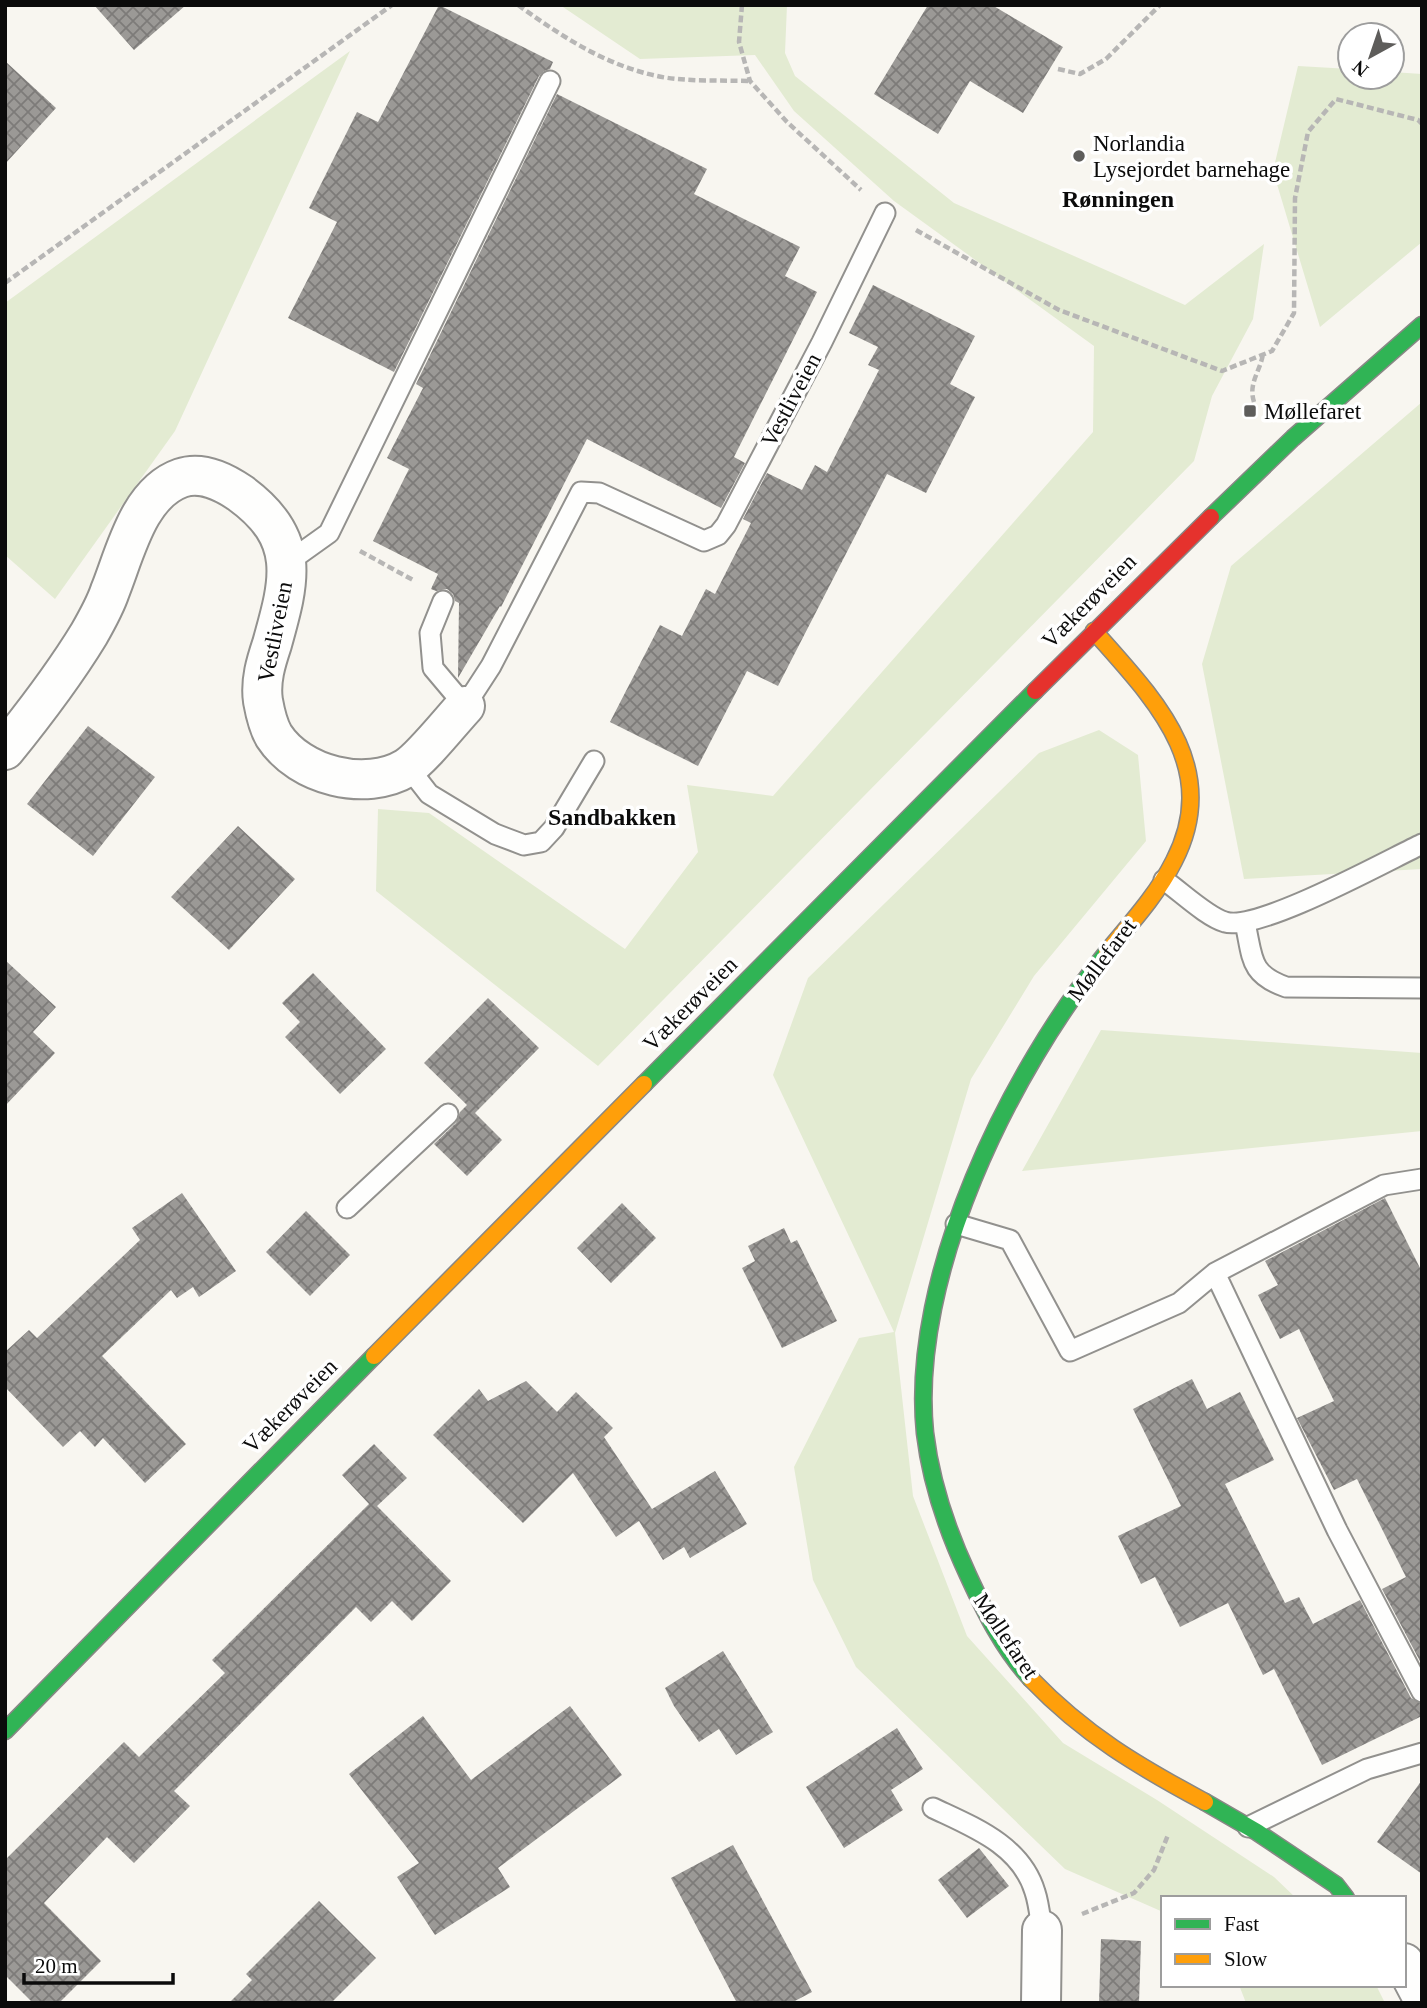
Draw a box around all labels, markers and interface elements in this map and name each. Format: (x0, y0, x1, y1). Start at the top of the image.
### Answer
north arrow (1336, 21, 1406, 91)
text: N (1348, 56, 1372, 81)
place label: Norlandia Lysejordet barnehage (1093, 131, 1290, 182)
marker: Norlandia Lysejordet barnehage (1071, 148, 1087, 164)
district label: Rønningen (1062, 186, 1174, 212)
street label: Vestliveien (756, 349, 826, 451)
place label: Møllefaret (1264, 399, 1362, 424)
marker: Møllefaret (1242, 403, 1258, 419)
street label: Vækerøveien (1037, 548, 1142, 653)
street label: Vestliveien (253, 579, 297, 685)
district label: Sandbakken (548, 804, 676, 830)
street label: Møllefaret (1063, 913, 1142, 1006)
street label: Vækerøveien (638, 951, 743, 1056)
street label: Vækerøveien (238, 1353, 343, 1458)
street label: Møllefaret (968, 1589, 1044, 1684)
legend (1161, 1896, 1406, 1987)
text: Fast (1224, 1912, 1259, 1936)
scale bar (24, 1941, 173, 1985)
text: Slow (1224, 1947, 1268, 1971)
text: 20 m (35, 1954, 78, 1978)

